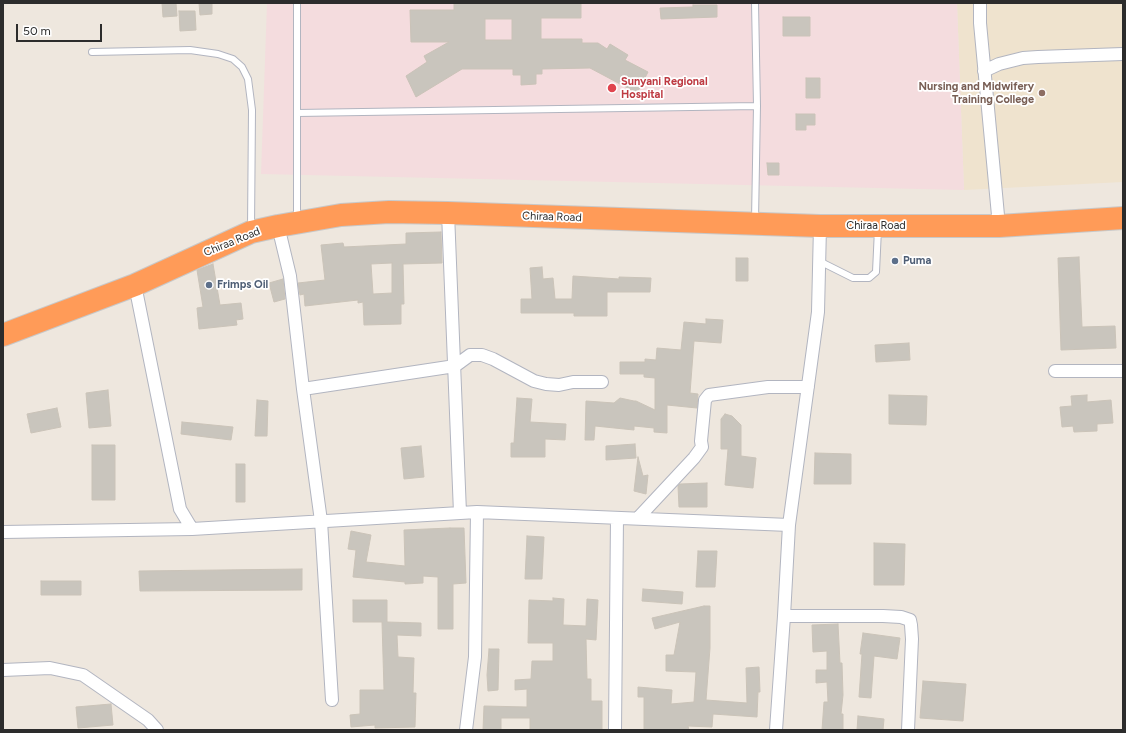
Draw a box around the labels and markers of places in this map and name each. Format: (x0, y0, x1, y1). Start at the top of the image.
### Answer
place label: Sunyani Regional Hospital (621, 75, 708, 101)
place label: Nursing and Midwifery Training College (919, 80, 1034, 106)
marker: Sunyani Regional Hospital (606, 82, 618, 94)
marker: Nursing and Midwifery Training College (1037, 88, 1047, 98)
place label: Puma (903, 254, 931, 268)
marker: Puma (890, 256, 900, 266)
place label: Frimps Oil (217, 278, 268, 292)
marker: Frimps Oil (204, 280, 214, 290)

